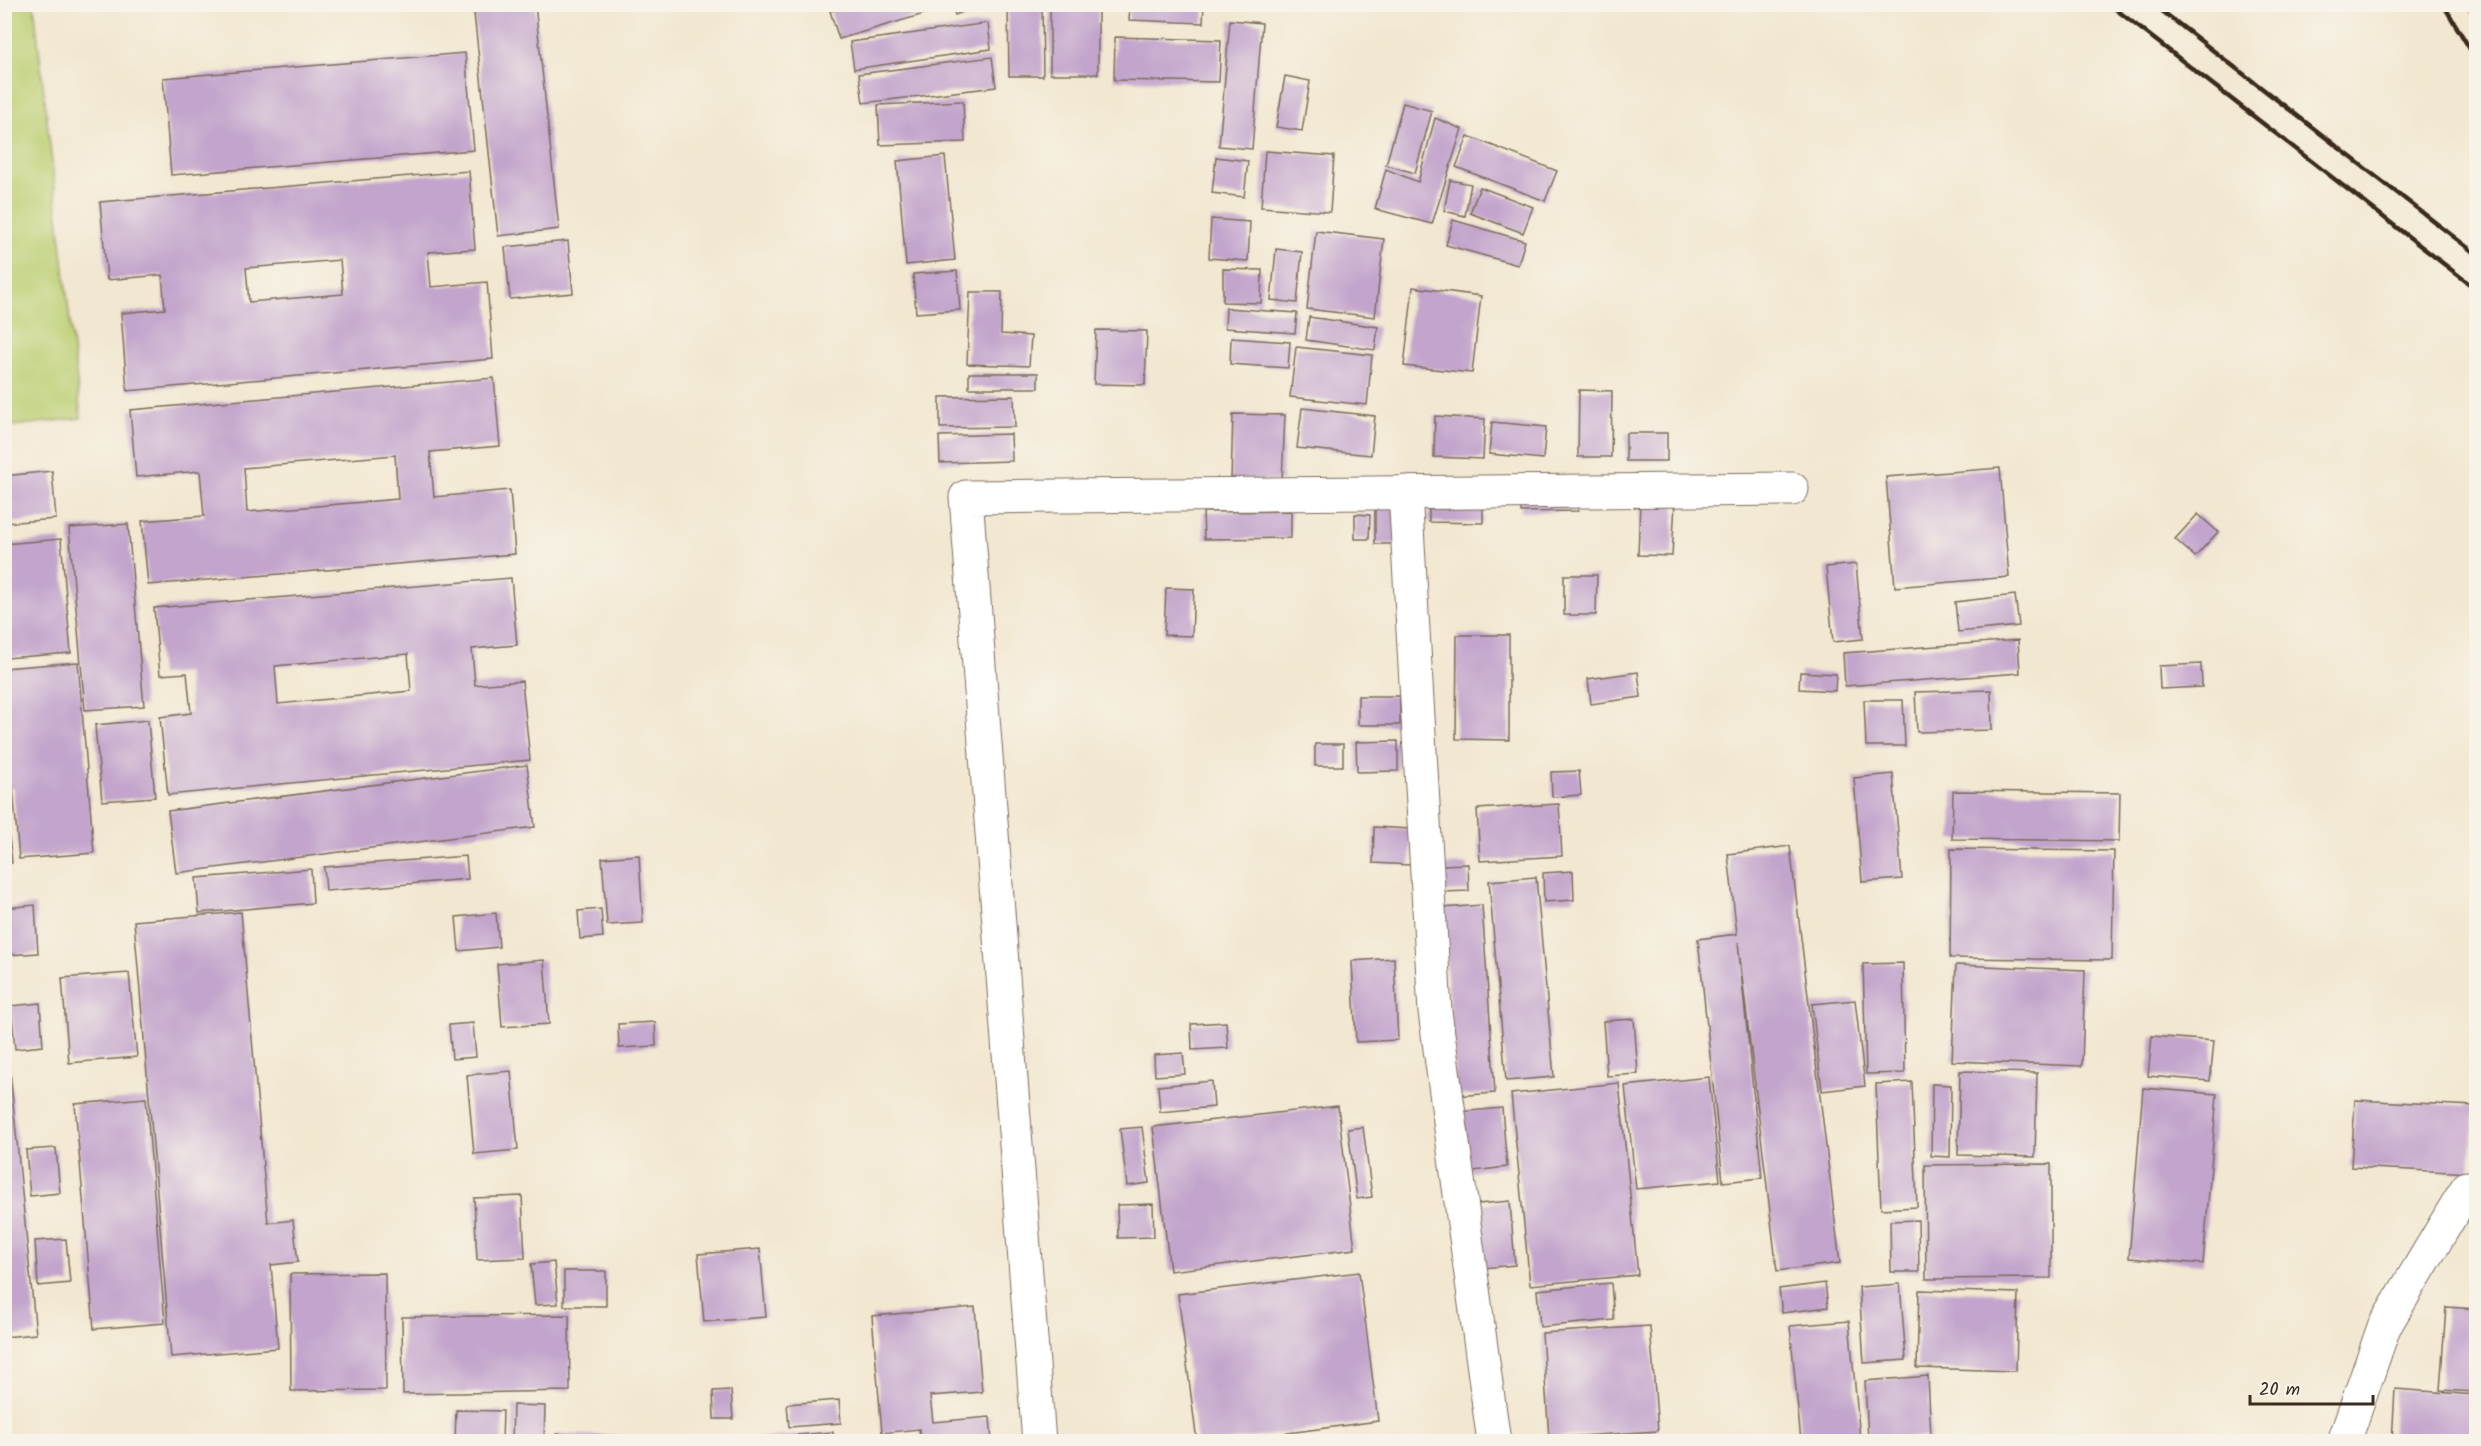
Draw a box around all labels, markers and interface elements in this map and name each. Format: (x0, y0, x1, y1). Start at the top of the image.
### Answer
scale bar (2250, 1368, 2373, 1406)
text: 20 m (2259, 1376, 2300, 1405)

